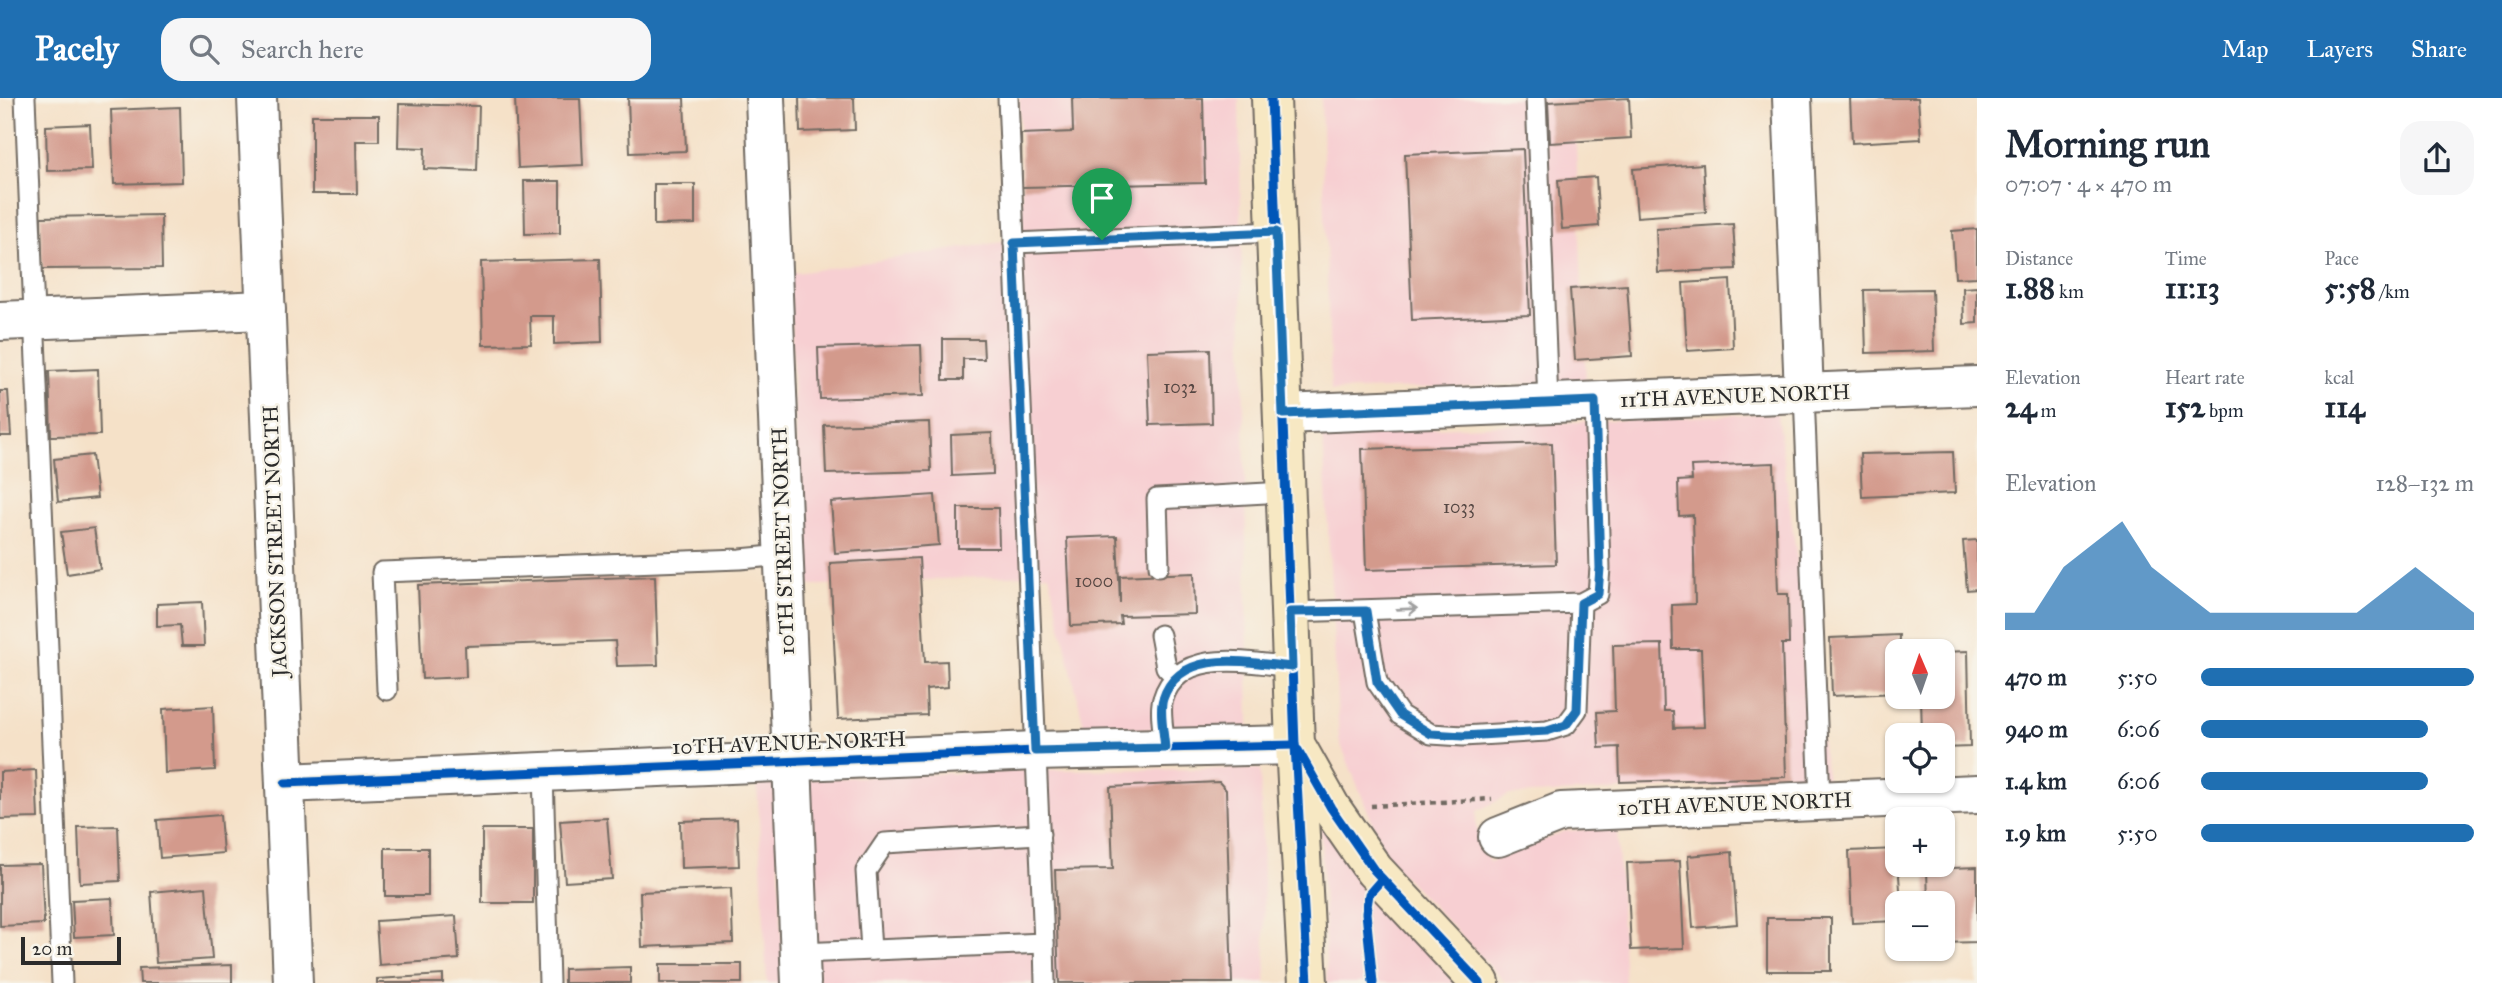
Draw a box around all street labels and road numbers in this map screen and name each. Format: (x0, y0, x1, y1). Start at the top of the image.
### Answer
street label: 11TH AVENUE NORTH (1619, 379, 1851, 413)
street label: JACKSON STREET NORTH (257, 405, 293, 679)
street label: 10TH STREET NORTH (766, 427, 800, 655)
street label: 10TH AVENUE NORTH (672, 726, 906, 760)
street label: 10TH AVENUE NORTH (1618, 787, 1852, 821)

